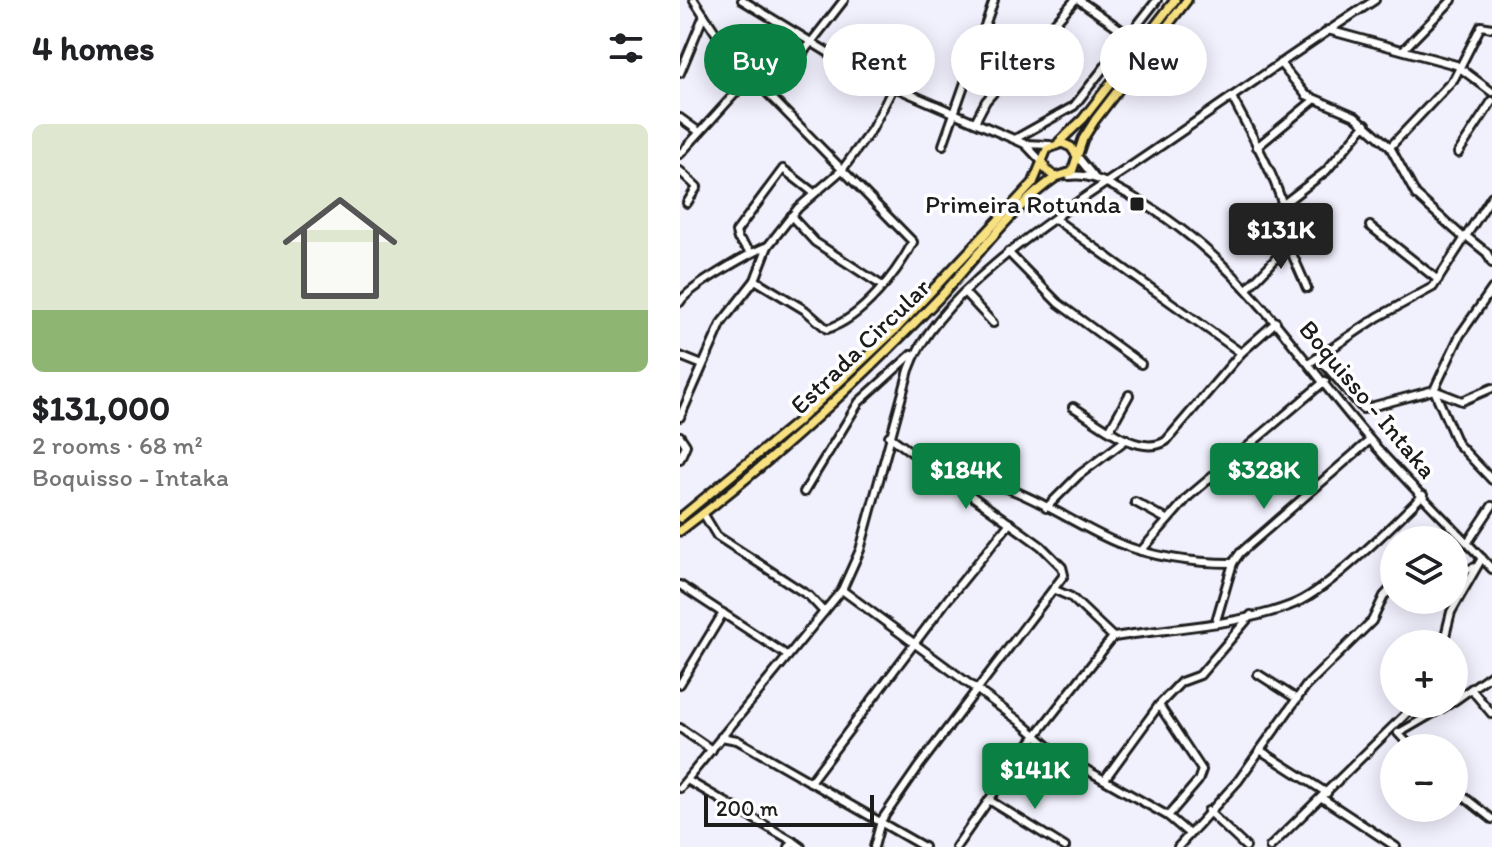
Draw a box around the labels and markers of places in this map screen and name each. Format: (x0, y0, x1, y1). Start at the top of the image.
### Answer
place label: Primeira Rotunda (925, 188, 1121, 220)
marker: Primeira Rotunda (1128, 195, 1146, 213)
pin: $131K (1225, 203, 1337, 271)
pin: $184K (910, 443, 1022, 511)
pin: $328K (1208, 443, 1320, 511)
pin: $141K (979, 743, 1091, 811)

